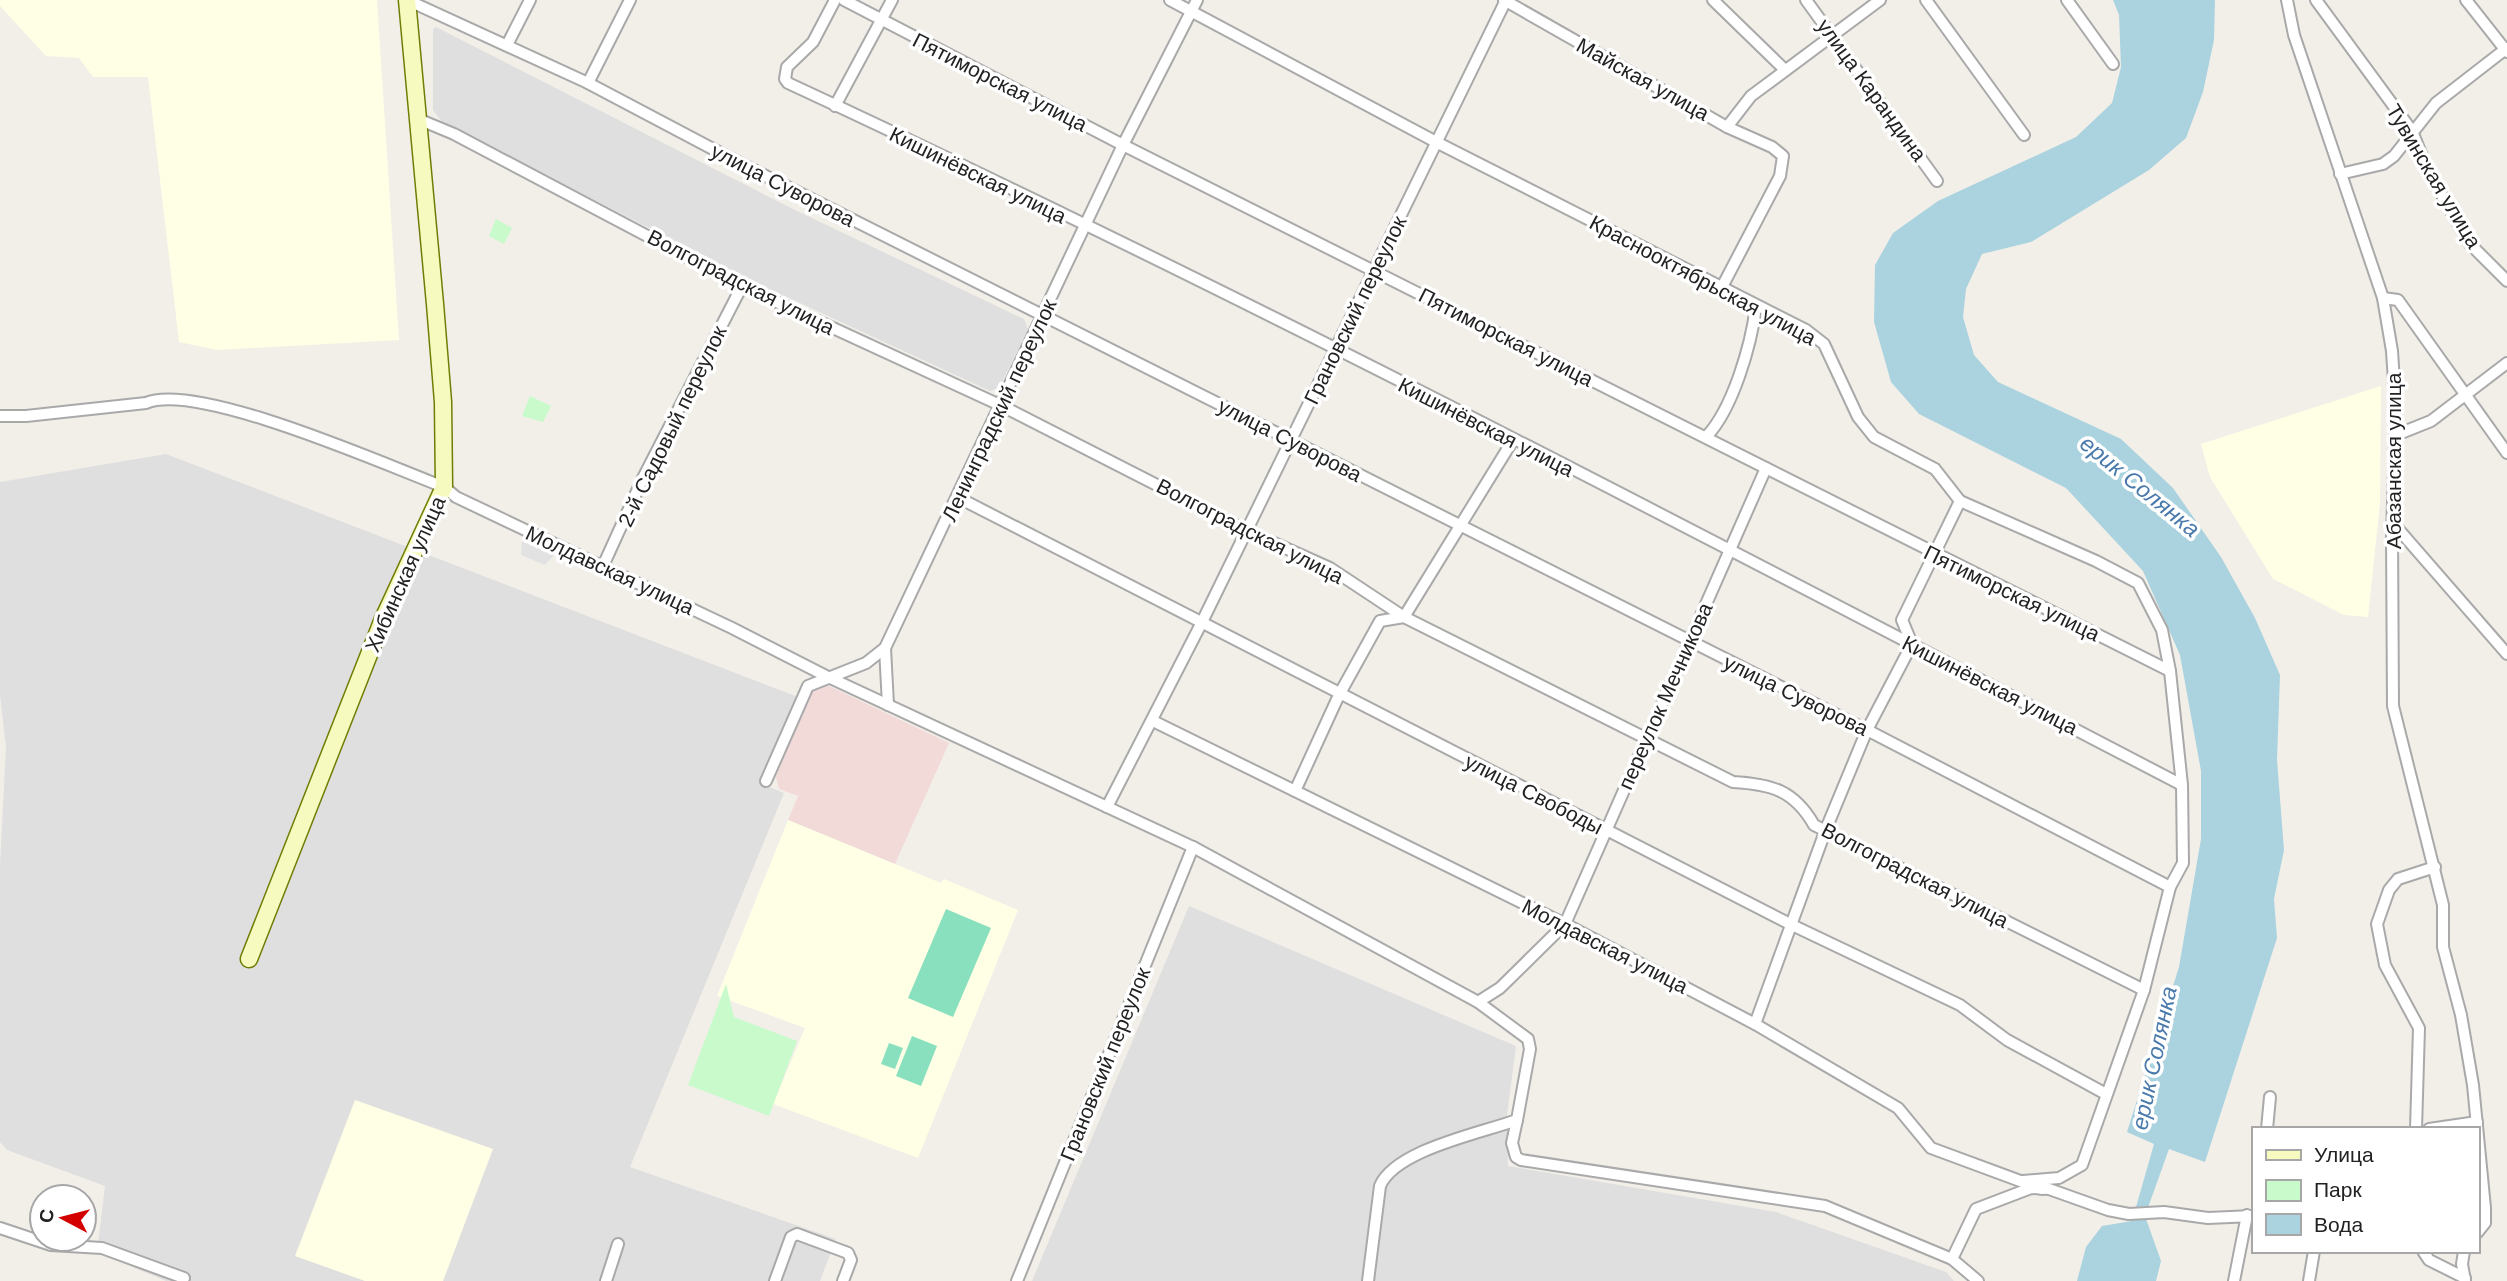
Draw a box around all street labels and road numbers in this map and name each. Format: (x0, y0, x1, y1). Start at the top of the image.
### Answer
street label: улица Карандина (1813, 15, 1931, 166)
street label: Пятиморская улица (909, 28, 1091, 136)
street label: Майская улица (1573, 33, 1714, 125)
street label: Тувинская улица (2382, 100, 2486, 252)
street label: Кишинёвская улица (886, 122, 1070, 228)
street label: улица Суворова (707, 139, 859, 231)
street label: Краснооктябрьская улица (1586, 210, 1820, 350)
street label: Грановский переулок (1299, 212, 1411, 408)
street label: Волгоградская улица (644, 225, 838, 339)
street label: Пятиморская улица (1415, 283, 1597, 391)
street label: Ленинградский переулок (937, 295, 1061, 525)
street label: 2-й Садовый переулок (613, 321, 731, 530)
street label: Абазанская улица (2382, 372, 2405, 549)
street label: Кишинёвская улица (1395, 373, 1578, 481)
street label: улица Суворова (1214, 394, 1366, 486)
street label: Волгоградская улица (1153, 474, 1347, 588)
street label: Хибинская улица (360, 492, 450, 655)
street label: Молдавская улица (522, 521, 698, 619)
street label: Пятиморская улица (1921, 540, 2104, 646)
street label: переулок Мечникова (1613, 599, 1717, 793)
street label: Кишинёвская улица (1899, 631, 2082, 739)
street label: улица Суворова (1720, 650, 1872, 740)
street label: улица Свободы (1461, 749, 1607, 839)
street label: Волгоградская улица (1818, 818, 2012, 932)
street label: Молдавская улица (1518, 894, 1692, 998)
street label: Грановский переулок (1056, 963, 1155, 1164)

